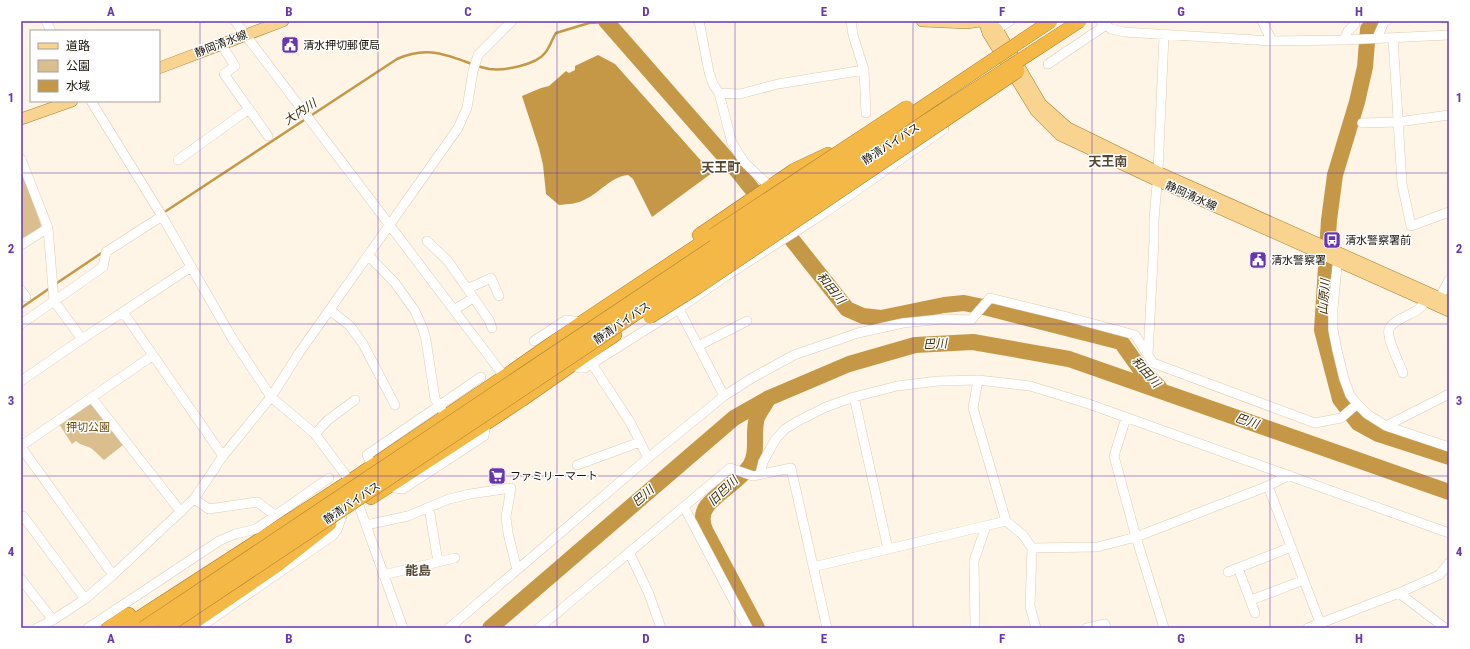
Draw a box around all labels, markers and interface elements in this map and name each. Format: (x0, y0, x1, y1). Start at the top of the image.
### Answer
text: A (107, 4, 115, 19)
text: B (285, 4, 293, 19)
text: C (464, 4, 472, 19)
text: D (642, 4, 650, 19)
text: E (821, 4, 828, 19)
text: F (999, 4, 1005, 19)
text: G (1177, 4, 1185, 19)
text: H (1355, 4, 1363, 19)
street label: 静岡清水線 (193, 28, 249, 60)
legend (30, 30, 160, 102)
public building icon: 清水押切郵便局 (280, 35, 300, 55)
text: 道路 (66, 39, 90, 53)
place label: 清水押切郵便局 (303, 39, 380, 52)
text: 公園 (66, 59, 90, 73)
text: 水域 (66, 79, 90, 93)
text: 1 (8, 90, 14, 105)
text: 1 (1456, 90, 1462, 105)
water label: 大内川 (281, 95, 321, 128)
street label: 静清バイパス (860, 121, 922, 167)
district label: 天王南 (1088, 154, 1128, 169)
district label: 天王町 (701, 160, 741, 175)
street label: 静岡清水線 (1163, 179, 1219, 213)
bus stop icon: 清水警察署前 (1322, 230, 1342, 250)
place label: 清水警察署前 (1345, 234, 1411, 247)
text: 2 (8, 241, 15, 256)
text: 2 (1456, 241, 1463, 256)
public building icon: 清水警察署 (1248, 250, 1268, 270)
place label: 清水警察署 (1271, 254, 1326, 267)
water label: 和田川 (814, 270, 849, 308)
water label: 山原川 (1316, 277, 1332, 315)
street label: 静清バイパス (591, 299, 653, 347)
water label: 巴川 (923, 336, 949, 352)
water label: 和田川 (1129, 354, 1165, 392)
text: 3 (8, 393, 14, 408)
text: 3 (1456, 393, 1462, 408)
water label: 巴川 (1233, 410, 1263, 432)
park label: 押切公園 (66, 421, 110, 434)
supermarket icon: ファミリーマート (487, 466, 507, 486)
place label: ファミリーマート (510, 470, 598, 483)
water label: 旧巴川 (705, 472, 742, 509)
street label: 静清バイパス (321, 479, 383, 527)
water label: 巴川 (629, 482, 658, 509)
text: 4 (8, 544, 15, 559)
text: 4 (1456, 544, 1463, 559)
district label: 能島 (405, 563, 431, 578)
text: A (107, 631, 115, 646)
text: B (285, 631, 293, 646)
text: C (464, 631, 472, 646)
text: D (642, 631, 650, 646)
text: E (821, 631, 828, 646)
text: F (999, 631, 1005, 646)
text: G (1177, 631, 1185, 646)
text: H (1355, 631, 1363, 646)

